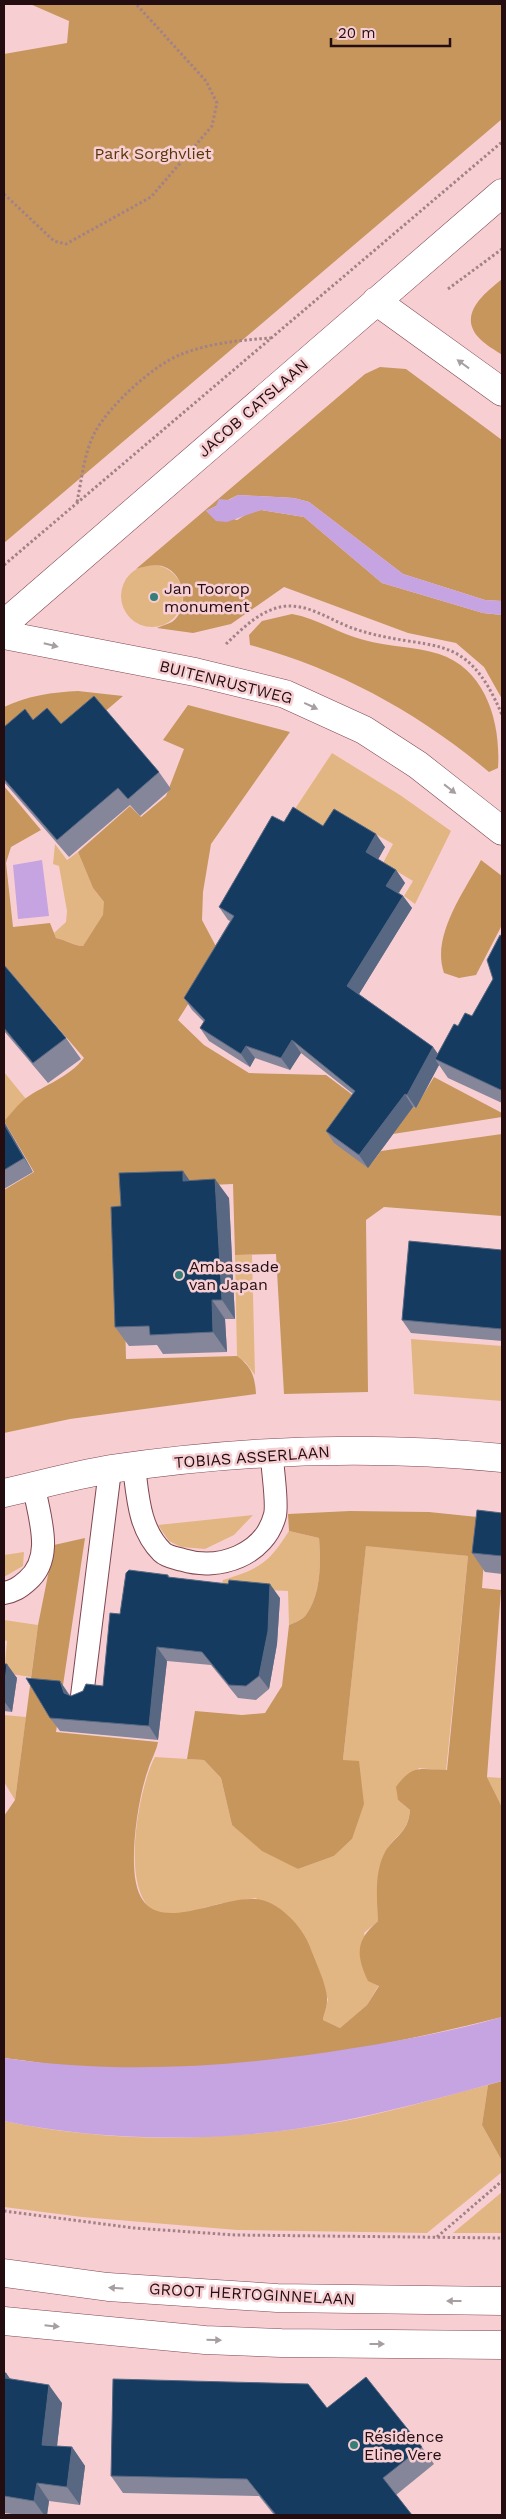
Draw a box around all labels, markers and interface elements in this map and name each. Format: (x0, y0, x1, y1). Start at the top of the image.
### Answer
scale bar (331, 15, 450, 47)
text: 20 m (338, 24, 376, 42)
park label: Park Sorghvliet (95, 144, 212, 163)
street label: JACOB CATSLAAN (194, 355, 312, 461)
one-way arrow (457, 358, 470, 369)
place label: Jan Toorop monument (164, 579, 250, 616)
marker: Jan Toorop monument (148, 591, 160, 603)
one-way arrow (44, 641, 59, 649)
street label: BUITENRUSTWEG (157, 656, 295, 708)
one-way arrow (304, 702, 318, 710)
one-way arrow (443, 784, 456, 795)
place label: Ambassade van Japan (189, 1257, 279, 1294)
marker: Ambassade van Japan (173, 1269, 185, 1281)
street label: TOBIAS ASSERLAAN (173, 1442, 331, 1472)
street label: GROOT HERTOGINNELAAN (148, 2279, 356, 2309)
one-way arrow (108, 2283, 124, 2291)
one-way arrow (445, 2297, 461, 2305)
one-way arrow (45, 2322, 61, 2330)
one-way arrow (206, 2337, 222, 2345)
one-way arrow (369, 2340, 385, 2348)
place label: Résidence Eline Vere (364, 2427, 444, 2464)
marker: Résidence Eline Vere (348, 2439, 360, 2451)

